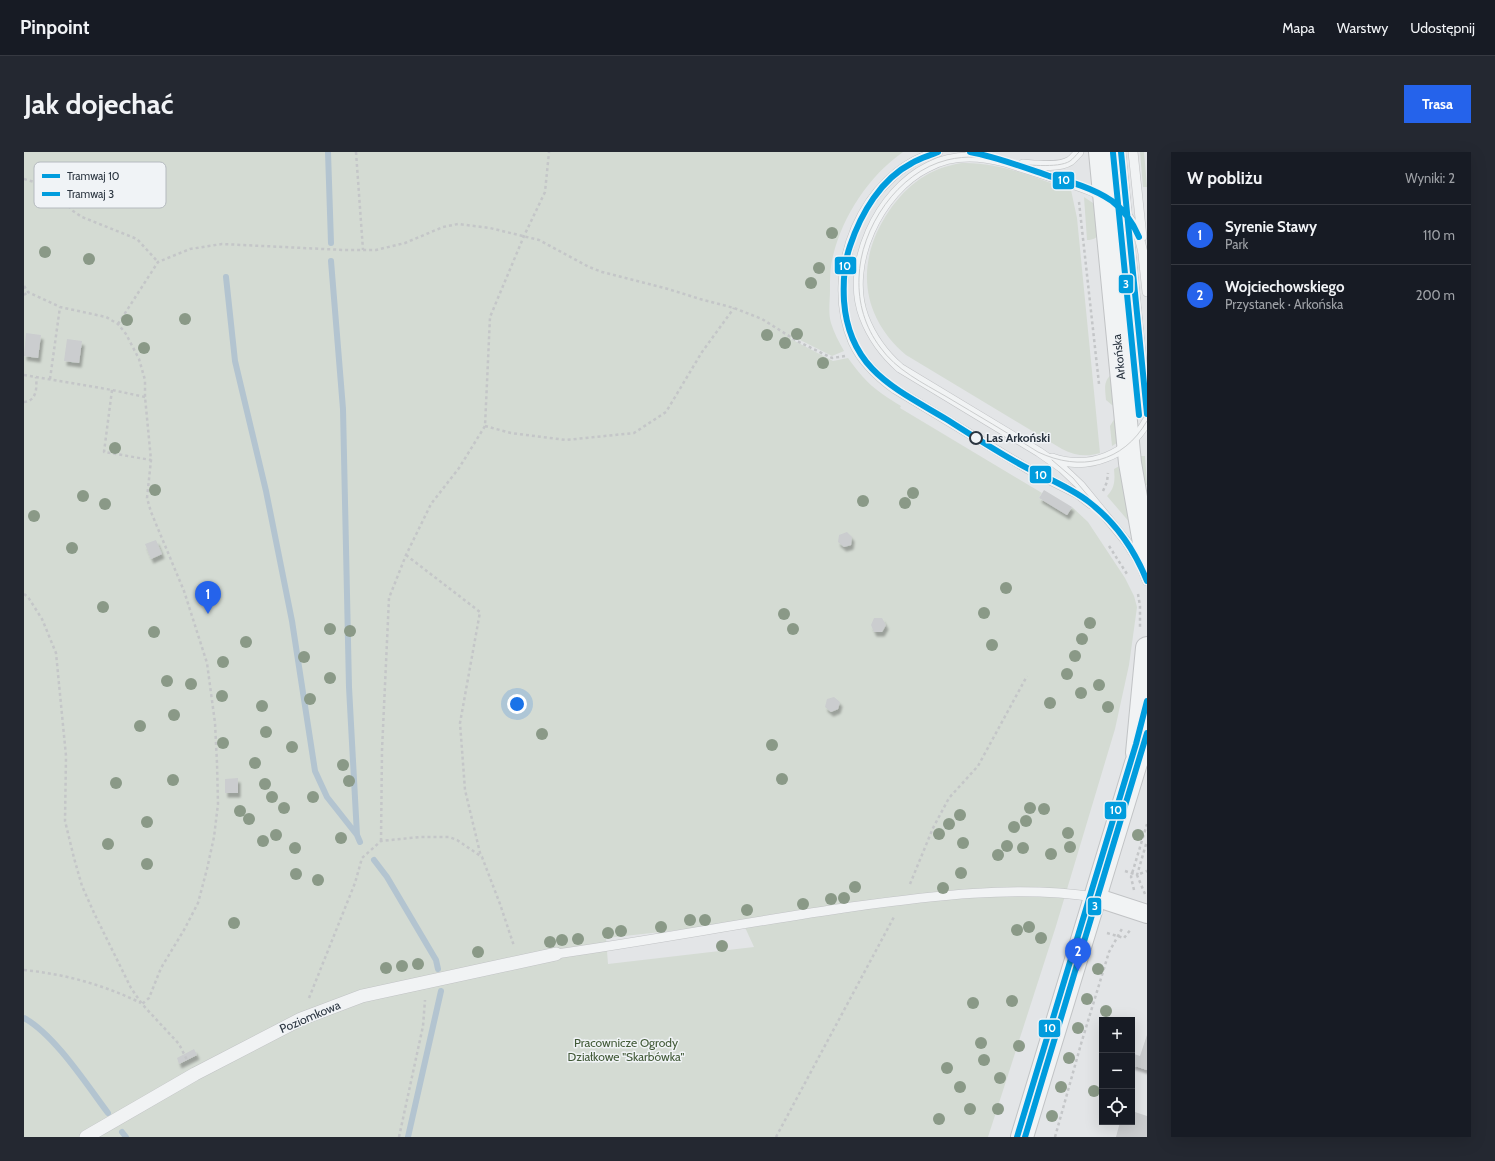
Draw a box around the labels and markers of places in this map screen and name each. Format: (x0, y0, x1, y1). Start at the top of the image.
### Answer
place label: Las Arkoński (986, 430, 1050, 445)
marker: Las Arkoński (969, 431, 983, 445)
pin: 1 (195, 581, 221, 614)
pin: 2 (1065, 938, 1091, 971)

